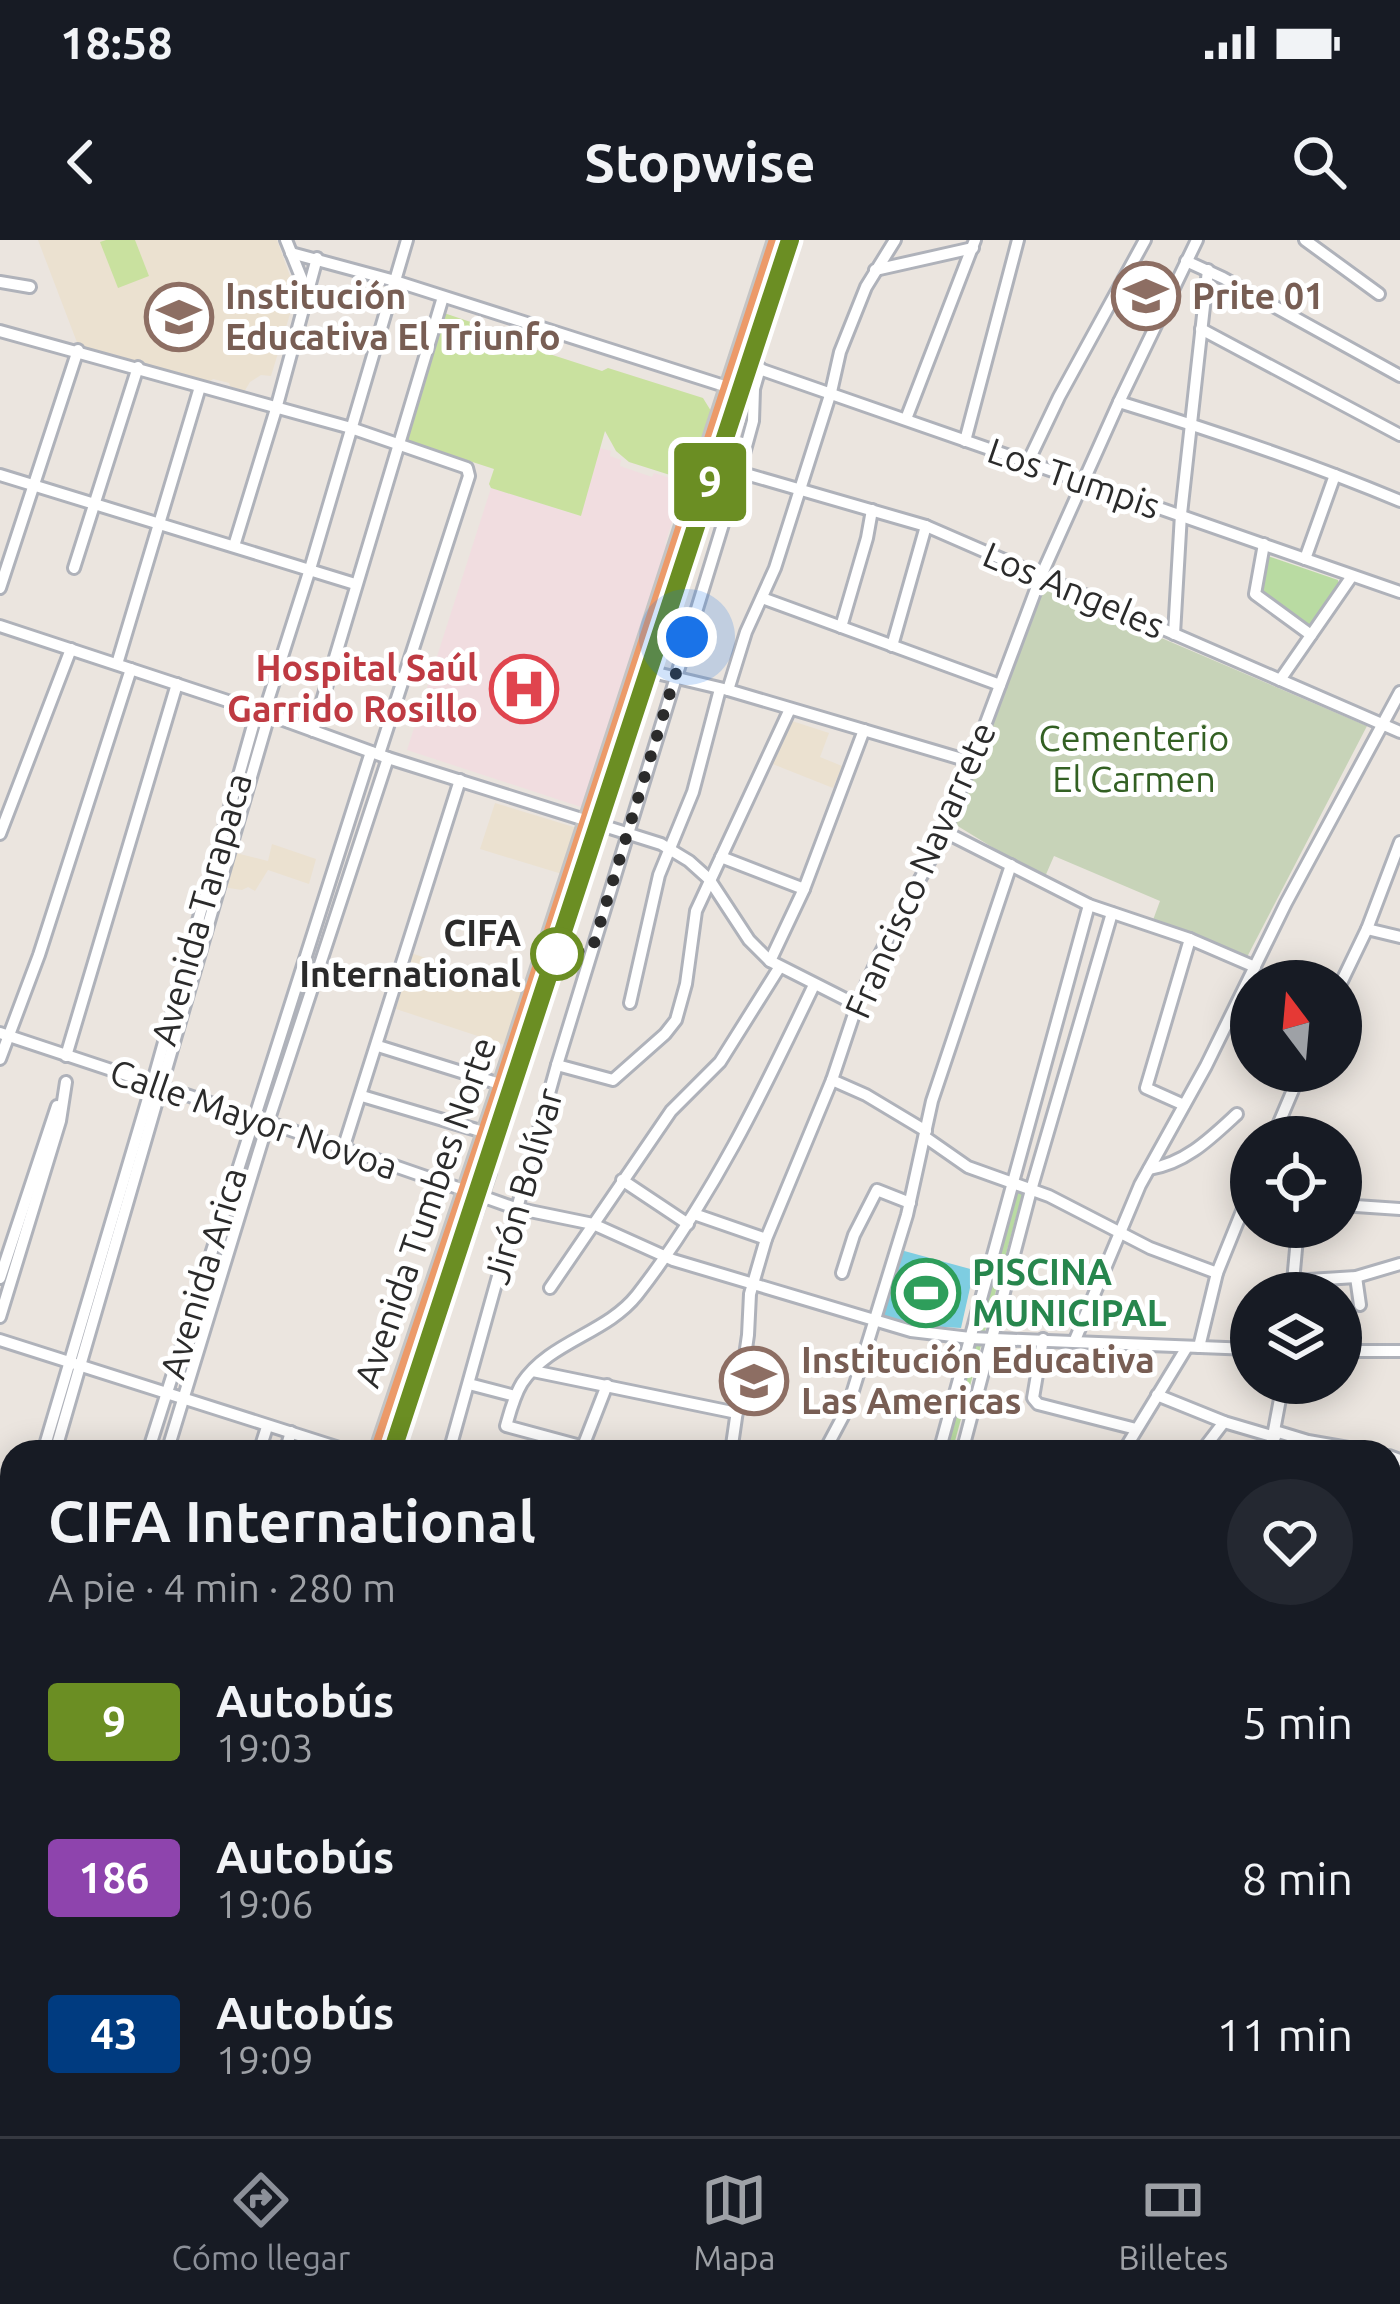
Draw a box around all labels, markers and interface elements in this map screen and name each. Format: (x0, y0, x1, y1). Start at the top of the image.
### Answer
text: 18:58 (60, 17, 173, 68)
icon: back (48, 129, 114, 195)
icon: search (1286, 129, 1352, 195)
text: Stopwise (584, 132, 816, 192)
school or university icon: Prite 01 (1111, 261, 1181, 331)
place label: Institución Educativa El Triunfo (225, 275, 561, 357)
place label: Prite 01 (1192, 275, 1324, 316)
school or university icon: Institución Educativa El Triunfo (144, 282, 214, 352)
street label: Los Tumpis (983, 429, 1166, 526)
line badge: 9 (671, 443, 749, 521)
text: 9 (698, 458, 722, 505)
street label: Los Angeles (977, 533, 1171, 646)
your location (657, 607, 717, 667)
place label: Hospital Saúl Garrido Rosillo (227, 647, 478, 729)
hospital icon: Hospital Saúl Garrido Rosillo (489, 654, 559, 724)
street label: Francisco Navarrete (836, 716, 1003, 1024)
park label: Cementerio El Carmen (1039, 717, 1229, 799)
street label: Avenida Tarapaca (142, 768, 259, 1050)
place label: CIFA International (299, 912, 521, 994)
marker: CIFA International (532, 929, 582, 979)
north arrow (1230, 960, 1362, 1092)
map controls (1230, 960, 1362, 1404)
street label: Avenida Tumbes Norte (345, 1032, 504, 1392)
street label: Calle Mayor Novoa (105, 1050, 403, 1187)
street label: Jirón Bolívar (475, 1083, 570, 1288)
button: locate (1230, 1116, 1362, 1248)
street label: Avenida Arica (151, 1162, 254, 1383)
place label: PISCINA MUNICIPAL (972, 1251, 1167, 1333)
sports icon: PISCINA MUNICIPAL (891, 1258, 961, 1328)
button: layers (1230, 1272, 1362, 1404)
place label: Institución Educativa Las Americas (801, 1339, 1155, 1421)
school or university icon: Institución Educativa Las Americas (719, 1346, 789, 1416)
button: heart (1227, 1479, 1353, 1605)
text: CIFA International (48, 1489, 536, 1553)
text: A pie · 4 min · 280 m (48, 1566, 396, 1609)
text: Autobús (216, 1675, 394, 1726)
text: 5 min (1242, 1697, 1353, 1748)
text: 9 (102, 1698, 126, 1745)
text: 19:03 (216, 1726, 314, 1769)
text: Autobús (216, 1831, 394, 1882)
text: 8 min (1242, 1853, 1353, 1904)
text: 186 (78, 1854, 150, 1901)
text: 19:06 (216, 1882, 314, 1925)
text: Autobús (216, 1987, 394, 2038)
text: 11 min (1216, 2009, 1353, 2060)
text: 43 (90, 2010, 138, 2057)
text: 19:09 (216, 2038, 314, 2081)
tab: Cómo llegar (172, 2167, 350, 2276)
tab: Mapa (693, 2167, 775, 2276)
tab: Billetes (1118, 2167, 1228, 2276)

